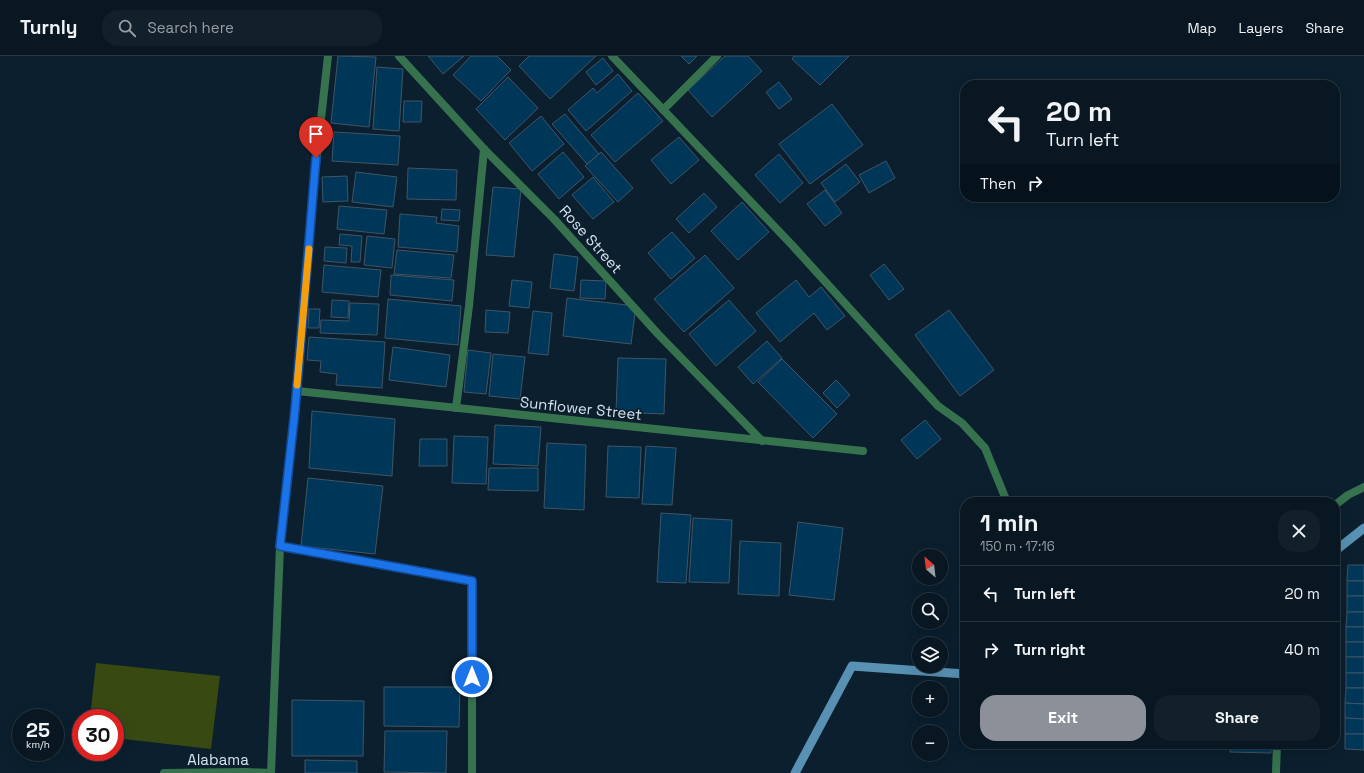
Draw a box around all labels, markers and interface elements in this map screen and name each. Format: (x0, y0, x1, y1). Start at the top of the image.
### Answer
search box (102, 10, 382, 46)
text: Turnly (20, 15, 78, 40)
icon: search (116, 17, 138, 39)
text: Search here (148, 18, 234, 37)
text: Map (1187, 19, 1217, 37)
text: Layers (1239, 19, 1283, 37)
text: Share (1305, 19, 1344, 37)
text: 20 m (1046, 93, 1112, 129)
icon: left (980, 96, 1032, 148)
pin (299, 117, 333, 158)
icon: arrive (305, 123, 327, 145)
text: Turn left (1046, 128, 1119, 151)
icon: right (1024, 172, 1046, 194)
text: Then (980, 174, 1016, 193)
street label: Rose Street (555, 201, 627, 277)
street label: Sunflower Street (519, 392, 643, 424)
text: 1 min (980, 507, 1039, 538)
button: close (1278, 510, 1320, 552)
text: 150 m · 17:16 (980, 538, 1055, 555)
north arrow (912, 549, 948, 585)
map controls (912, 549, 948, 761)
icon: left (980, 583, 1002, 605)
text: Turn left (1014, 584, 1076, 603)
text: 20 m (1285, 584, 1320, 603)
button: search (912, 593, 948, 629)
button: layers (912, 637, 948, 673)
icon: right (980, 639, 1002, 661)
text: Turn right (1014, 640, 1085, 659)
text: 40 m (1284, 640, 1320, 659)
position arrow (451, 656, 493, 698)
button: + (912, 681, 948, 717)
button: Exit (980, 695, 1146, 741)
button: Share (1154, 695, 1320, 741)
speed limit sign: 30 (72, 709, 124, 761)
text: 25 (26, 717, 50, 743)
button: − (912, 725, 948, 761)
text: km/h (26, 738, 50, 751)
street label: Alabama (187, 750, 249, 769)

